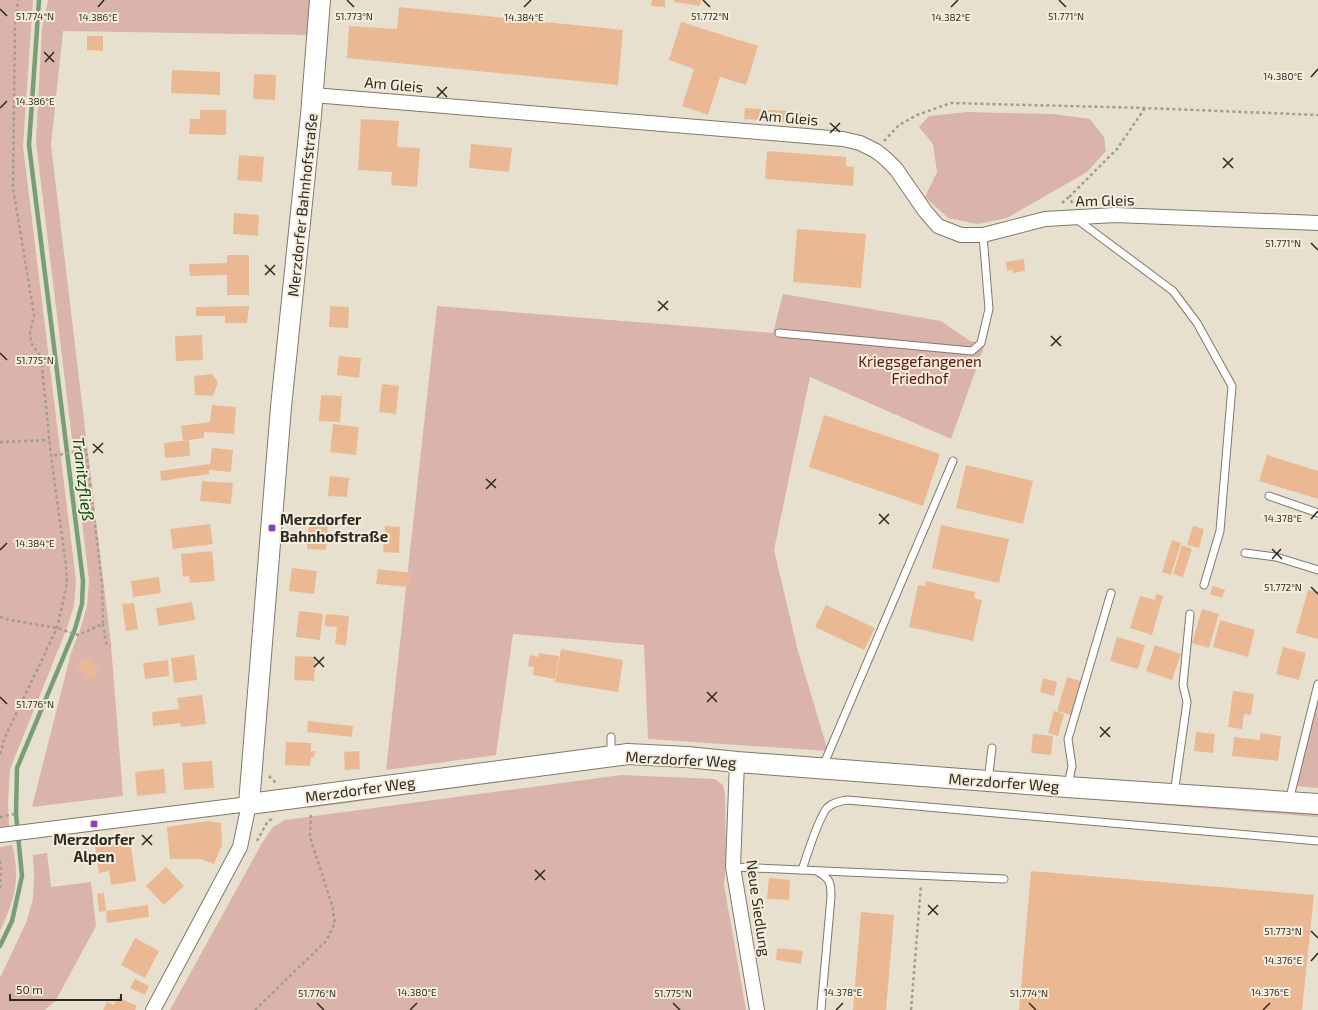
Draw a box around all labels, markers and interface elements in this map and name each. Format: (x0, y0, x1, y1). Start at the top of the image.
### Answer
text: 51.774°N (16, 10, 54, 22)
text: 51.773°N (335, 10, 373, 22)
text: 51.772°N (691, 10, 729, 22)
text: 51.771°N (1048, 10, 1084, 22)
text: 14.386°E (79, 11, 118, 23)
text: 14.384°E (504, 11, 544, 23)
text: 14.382°E (932, 11, 971, 23)
text: 14.380°E (1263, 70, 1303, 82)
street label: Am Gleis (364, 72, 424, 96)
text: 14.386°E (16, 95, 55, 107)
street label: Am Gleis (759, 105, 819, 129)
street label: Merzdorfer Bahnhofstraße (283, 112, 321, 298)
street label: Am Gleis (1075, 190, 1135, 210)
text: 51.771°N (1265, 237, 1301, 249)
park label: Kriegsgefangenen Friedhof (858, 352, 982, 387)
text: 51.775°N (16, 354, 54, 366)
water label: Tranitzfließ (69, 436, 99, 522)
place label: Merzdorfer Bahnhofstraße (280, 510, 388, 545)
text: 14.378°E (1264, 512, 1303, 524)
marker: Merzdorfer Bahnhofstraße (267, 523, 277, 533)
text: 14.384°E (15, 537, 55, 549)
text: 51.772°N (1264, 581, 1302, 593)
text: 51.776°N (16, 698, 54, 710)
street label: Merzdorfer Weg (625, 747, 737, 771)
street label: Merzdorfer Weg (948, 769, 1061, 795)
street label: Merzdorfer Weg (304, 772, 417, 806)
marker: Merzdorfer Alpen (89, 819, 99, 829)
place label: Merzdorfer Alpen (53, 830, 135, 865)
street label: Neue Siedlung (743, 858, 775, 958)
text: 51.773°N (1264, 925, 1302, 937)
text: 14.376°E (1264, 954, 1302, 966)
scale bar (10, 976, 121, 1002)
text: 50 m (16, 982, 43, 996)
text: 14.380°E (397, 986, 437, 998)
text: 14.378°E (824, 986, 863, 998)
text: 14.376°E (1251, 986, 1289, 998)
text: 51.776°N (298, 987, 336, 999)
text: 51.775°N (654, 987, 692, 999)
text: 51.774°N (1010, 987, 1048, 999)

